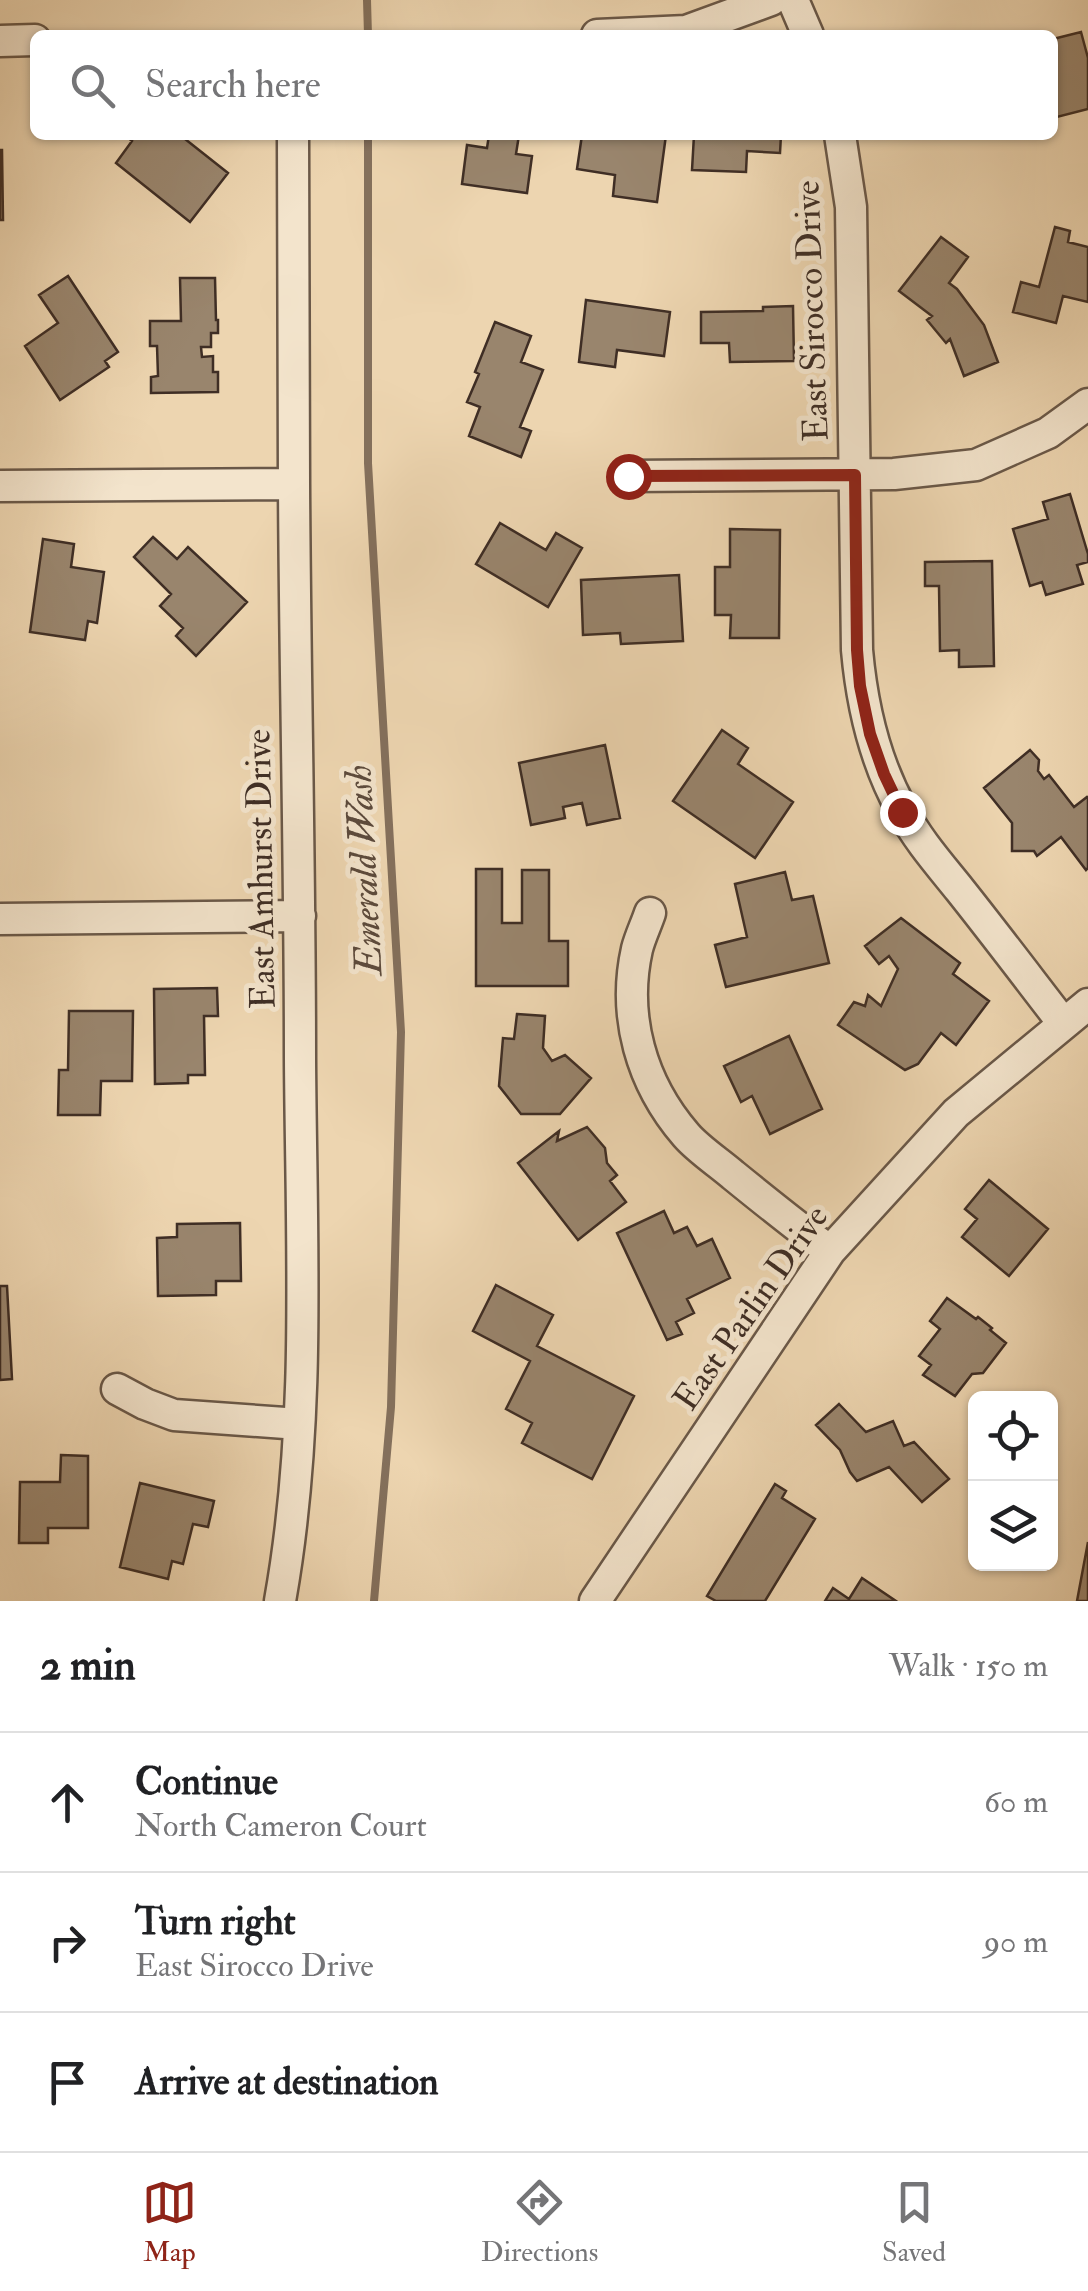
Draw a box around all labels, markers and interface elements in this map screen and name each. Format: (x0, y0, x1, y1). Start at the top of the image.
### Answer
search box (30, 30, 1058, 140)
icon: search (65, 58, 120, 113)
text: Search here (145, 61, 321, 109)
street label: East Sirocco Drive (785, 180, 839, 442)
route start (606, 454, 652, 500)
street label: East Amhurst Drive (237, 729, 285, 1009)
water label: Emerald Wash (335, 764, 394, 979)
route end (880, 790, 926, 836)
street label: East Parlin Drive (664, 1197, 838, 1419)
map controls (968, 1391, 1058, 1571)
button: locate (968, 1391, 1058, 1481)
button: layers (968, 1481, 1058, 1571)
text: 2 min (40, 1640, 136, 1692)
text: Walk · 150 m (889, 1646, 1048, 1686)
text: Continue (135, 1758, 278, 1806)
icon: ahead (40, 1775, 95, 1830)
text: 60 m (984, 1782, 1048, 1822)
text: North Cameron Court (135, 1806, 427, 1846)
text: Turn right (135, 1898, 296, 1946)
icon: right (40, 1915, 95, 1970)
text: 90 m (984, 1922, 1048, 1962)
text: East Sirocco Drive (135, 1946, 374, 1986)
icon: arrive (40, 2055, 95, 2110)
text: Arrive at destination (135, 2058, 439, 2106)
tab: Map (142, 2175, 197, 2270)
tab: Directions (481, 2175, 598, 2270)
tab: Saved (882, 2175, 946, 2270)

